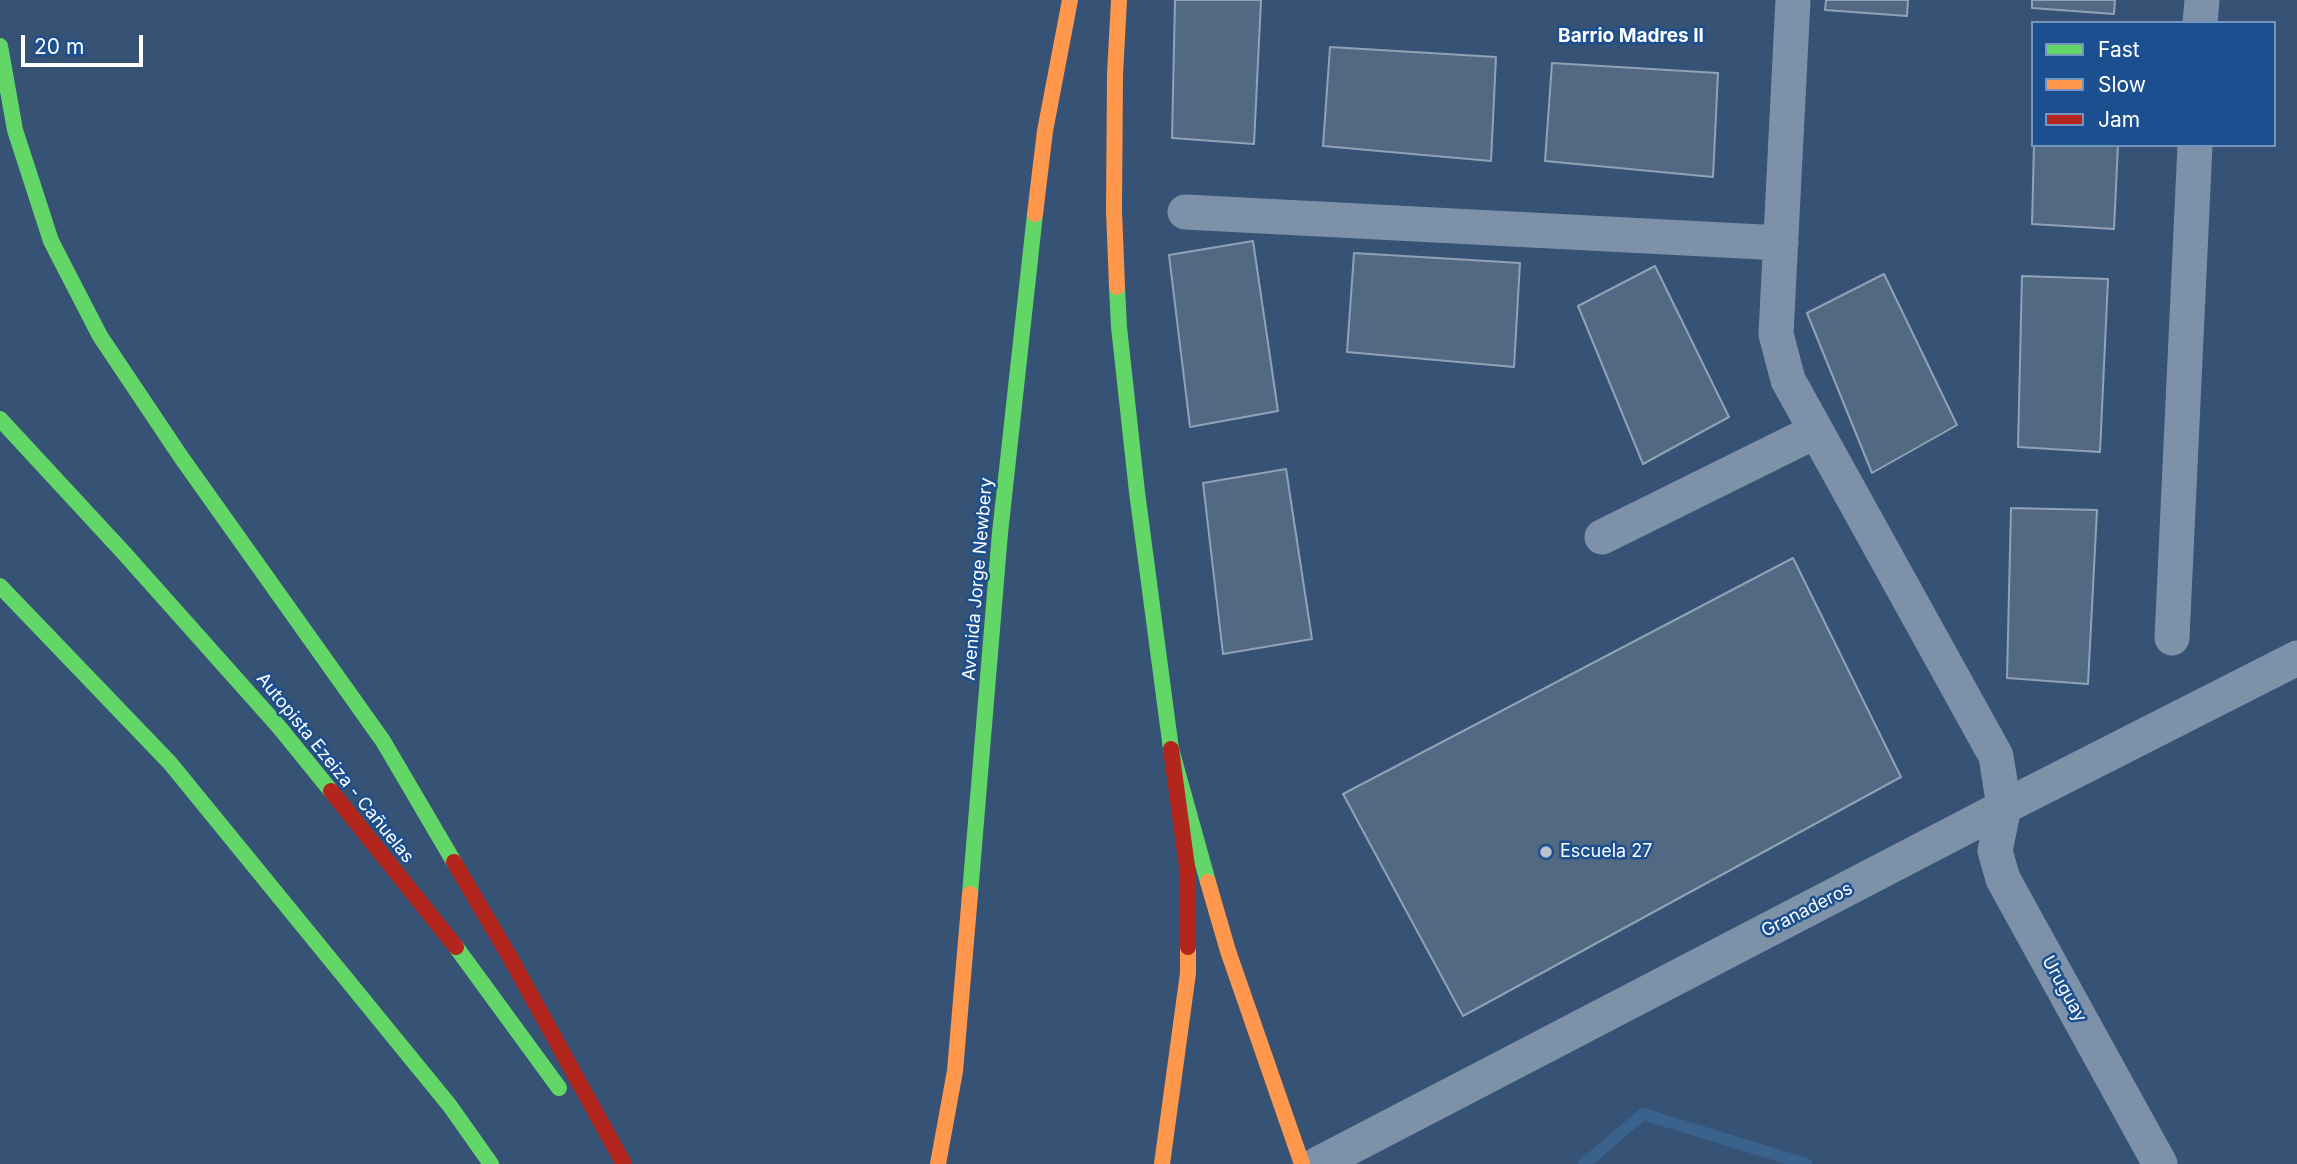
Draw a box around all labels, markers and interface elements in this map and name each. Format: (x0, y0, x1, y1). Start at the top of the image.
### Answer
scale bar (24, 21, 147, 65)
legend (2031, 21, 2276, 147)
district label: Barrio Madres II (1558, 25, 1704, 47)
text: 20 m (34, 34, 84, 59)
text: Fast (2098, 37, 2140, 62)
text: Slow (2098, 72, 2146, 97)
text: Jam (2098, 107, 2140, 132)
street label: Avenida Jorge Newbery (958, 476, 998, 682)
street label: Autopista Ezeiza - Cañuelas (252, 669, 418, 867)
place label: Escuela 27 (1560, 841, 1652, 863)
marker: Escuela 27 (1538, 844, 1554, 860)
street label: Granaderos (1758, 878, 1856, 942)
street label: Uruguay (2037, 952, 2091, 1026)

